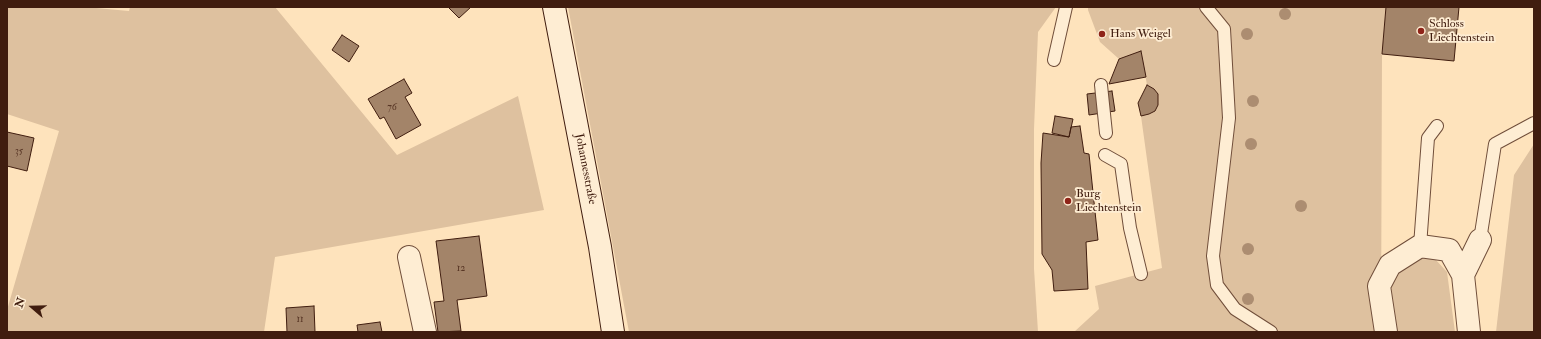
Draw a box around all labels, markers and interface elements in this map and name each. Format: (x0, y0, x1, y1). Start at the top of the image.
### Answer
place label: Schloss Liechtenstein (1429, 17, 1494, 45)
marker: Schloss Liechtenstein (1416, 26, 1426, 36)
place label: Hans Weigel (1110, 27, 1171, 41)
marker: Hans Weigel (1097, 29, 1107, 39)
house number: 76 (387, 102, 397, 114)
street label: Johannesstraße (571, 132, 599, 206)
house number: 35 (15, 146, 23, 158)
place label: Burg Liechtenstein (1076, 187, 1141, 215)
marker: Burg Liechtenstein (1063, 196, 1073, 206)
house number: 12 (457, 263, 465, 275)
north arrow (12, 287, 52, 327)
text: N (12, 296, 28, 310)
house number: 11 (296, 314, 304, 326)

